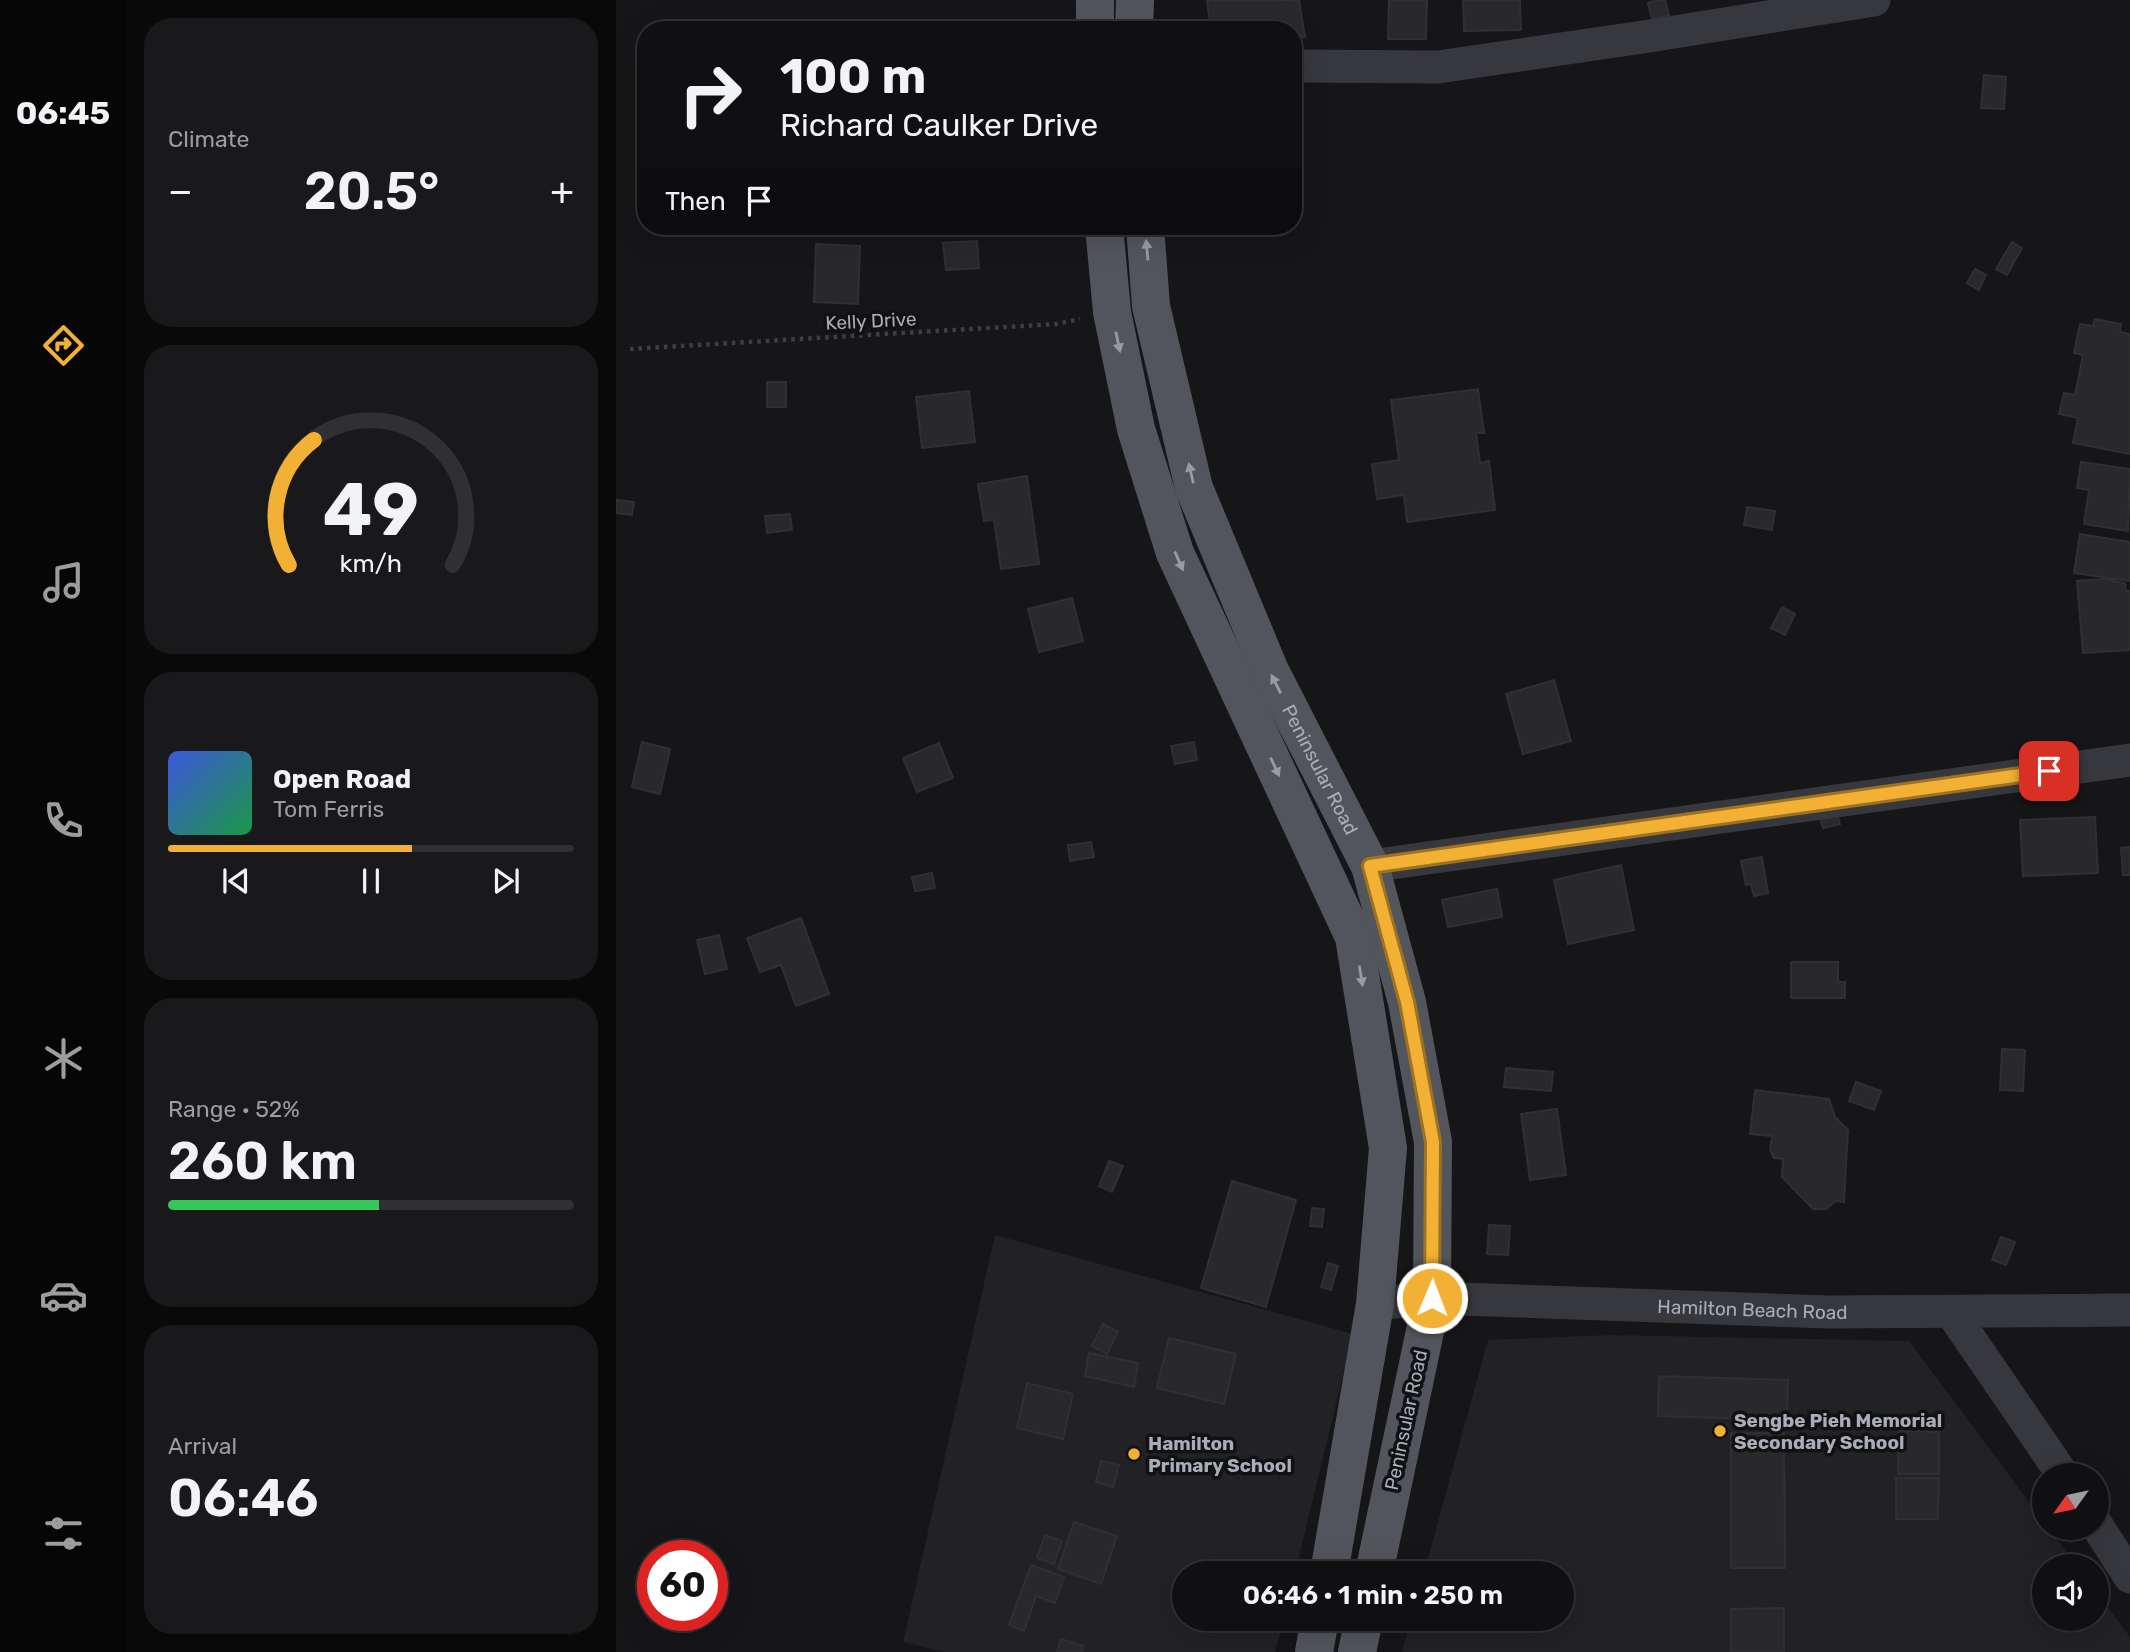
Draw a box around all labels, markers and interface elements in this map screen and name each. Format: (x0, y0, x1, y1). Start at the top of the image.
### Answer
text: 100 m (780, 47, 926, 105)
icon: right (665, 49, 756, 140)
text: 06:45 (16, 94, 110, 132)
text: Richard Caulker Drive (780, 106, 1098, 144)
text: Climate (168, 125, 249, 153)
text: 20.5° (304, 160, 439, 222)
text: − (168, 168, 193, 214)
text: + (550, 168, 574, 214)
icon: arrive (740, 182, 778, 220)
text: Then (665, 186, 726, 217)
one-way arrow (1141, 239, 1152, 261)
street label: Kelly Drive (825, 307, 917, 335)
icon: directions (39, 321, 88, 370)
one-way arrow (1112, 331, 1123, 353)
one-way arrow (1185, 462, 1196, 484)
text: 49 (323, 468, 419, 554)
text: km/h (340, 549, 402, 578)
one-way arrow (1173, 551, 1185, 571)
icon: music (39, 558, 88, 607)
one-way arrow (1271, 673, 1283, 693)
street label: Peninsular Road (1278, 700, 1363, 838)
pin (2019, 741, 2079, 801)
icon: arrive (2030, 752, 2068, 790)
one-way arrow (1269, 757, 1281, 777)
text: Open Road (273, 764, 411, 795)
text: Tom Ferris (273, 795, 384, 823)
icon: phone (39, 796, 88, 845)
icon: previous (217, 862, 255, 900)
icon: pause (352, 862, 390, 900)
icon: next (487, 862, 525, 900)
one-way arrow (1355, 965, 1366, 987)
icon: climate (39, 1034, 88, 1083)
text: Range · 52% (168, 1095, 300, 1123)
text: 260 km (168, 1130, 357, 1192)
position arrow (1395, 1261, 1469, 1335)
icon: car (39, 1271, 88, 1320)
street label: Hamilton Beach Road (1657, 1294, 1848, 1324)
street label: Peninsular Road (1380, 1348, 1432, 1492)
place label: Sengbe Pieh Memorial Secondary School (1734, 1409, 1942, 1454)
marker: Sengbe Pieh Memorial Secondary School (1712, 1423, 1728, 1439)
text: Arrival (168, 1432, 237, 1460)
place label: Hamilton Primary School (1148, 1432, 1292, 1477)
marker: Hamilton Primary School (1126, 1446, 1142, 1462)
north arrow (2032, 1463, 2109, 1540)
map controls (2032, 1463, 2109, 1631)
text: 06:46 (168, 1467, 319, 1529)
icon: filters (39, 1509, 88, 1558)
speed limit sign: 60 (637, 1540, 728, 1631)
button: sound (2032, 1554, 2109, 1631)
text: 06:46 · 1 min · 250 m (1243, 1580, 1503, 1611)

